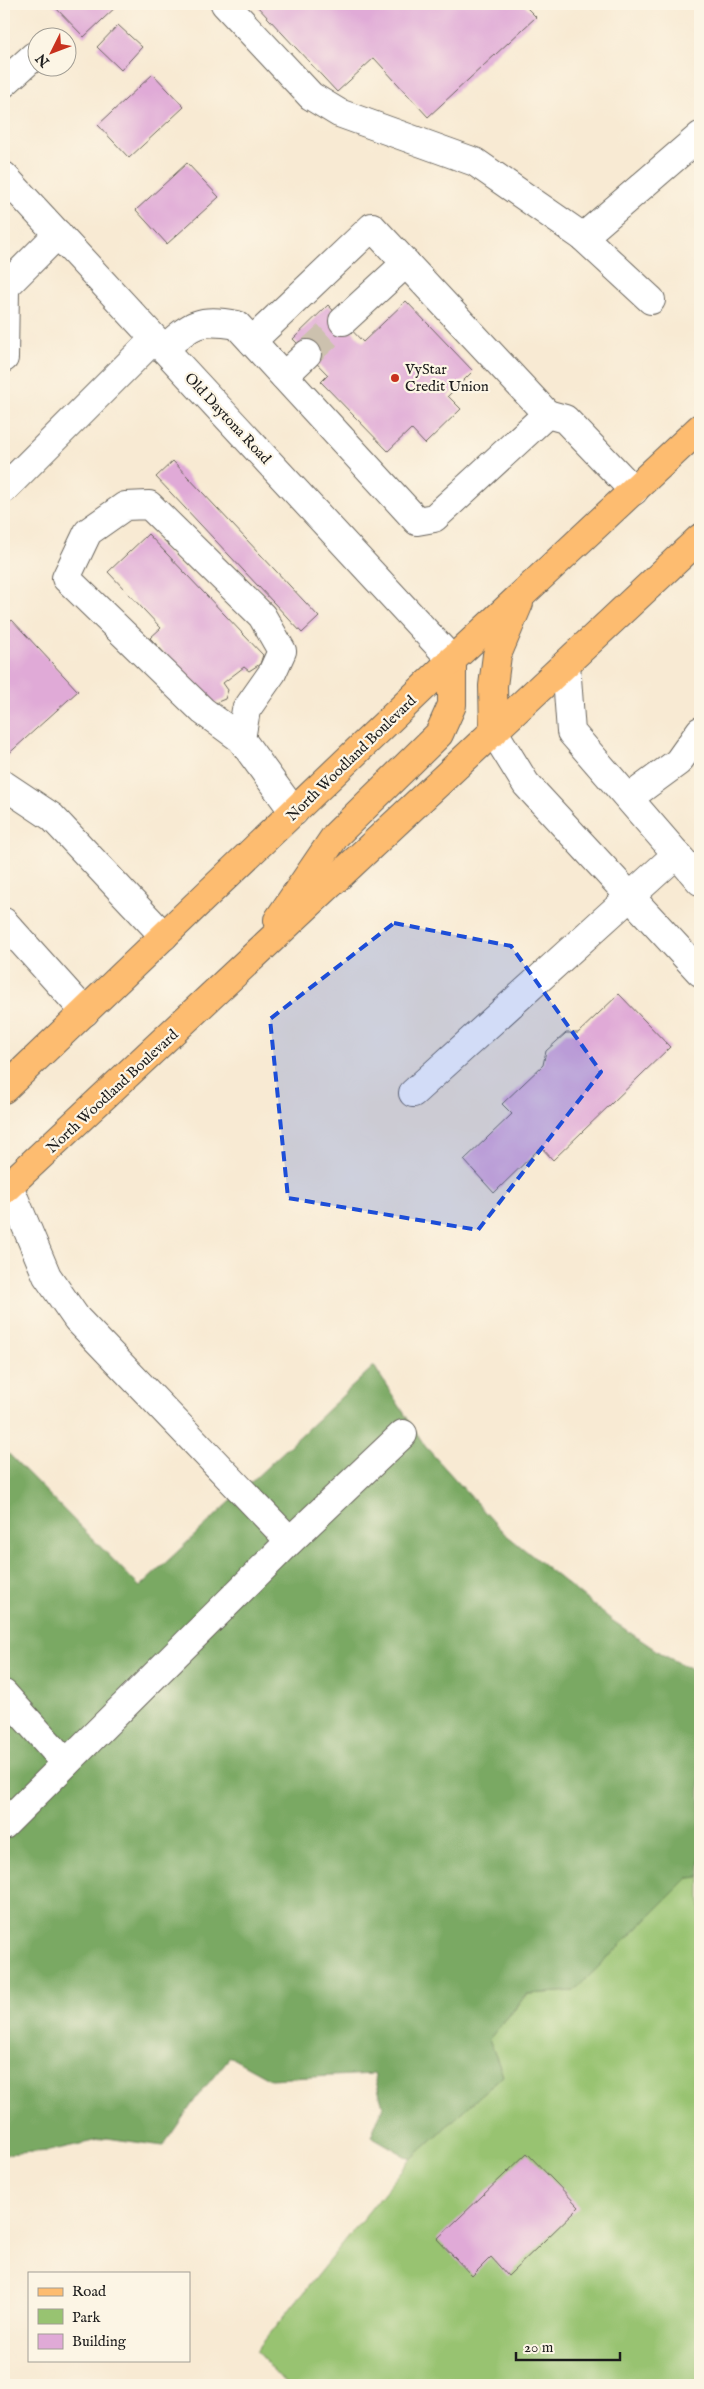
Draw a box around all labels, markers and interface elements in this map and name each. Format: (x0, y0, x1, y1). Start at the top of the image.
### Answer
north arrow (28, 28, 78, 78)
text: N (32, 50, 54, 71)
place label: VyStar Credit Union (404, 360, 489, 396)
street label: Old Daytona Road (180, 369, 276, 469)
marker: VyStar Credit Union (389, 372, 401, 384)
street label: North Woodland Boulevard (282, 691, 421, 825)
street label: North Woodland Boulevard (42, 1025, 183, 1157)
legend (28, 2272, 190, 2362)
text: Road (72, 2282, 107, 2301)
text: Park (72, 2308, 102, 2327)
scale bar (516, 2329, 620, 2361)
text: Building (72, 2332, 127, 2351)
text: 20 m (524, 2338, 554, 2357)

